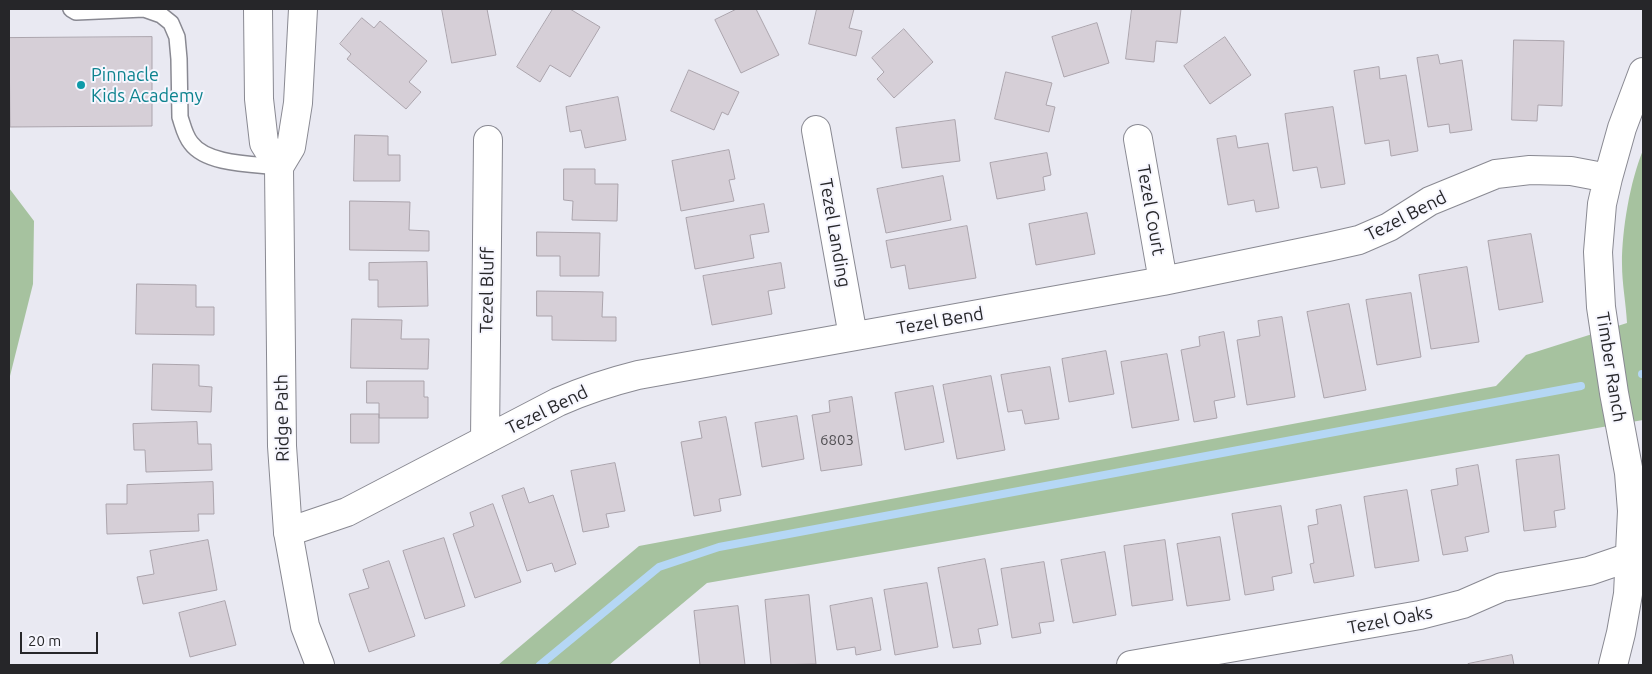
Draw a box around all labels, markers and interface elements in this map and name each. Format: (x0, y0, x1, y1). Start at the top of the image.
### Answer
place label: Pinnacle Kids Academy (91, 64, 203, 106)
marker: Pinnacle Kids Academy (75, 79, 87, 91)
street label: Tezel Court (1132, 163, 1170, 257)
street label: Tezel Landing (815, 177, 855, 289)
street label: Tezel Bend (1362, 186, 1450, 246)
street label: Tezel Bluff (475, 247, 499, 333)
street label: Tezel Bend (895, 303, 985, 339)
street label: Timber Ranch (1592, 310, 1630, 424)
street label: Ridge Path (270, 374, 294, 462)
street label: Tezel Bend (503, 381, 591, 439)
house number: 6803 (820, 431, 854, 449)
street label: Tezel Oaks (1346, 601, 1434, 639)
scale bar (22, 622, 100, 654)
text: 20 m (28, 632, 61, 649)

